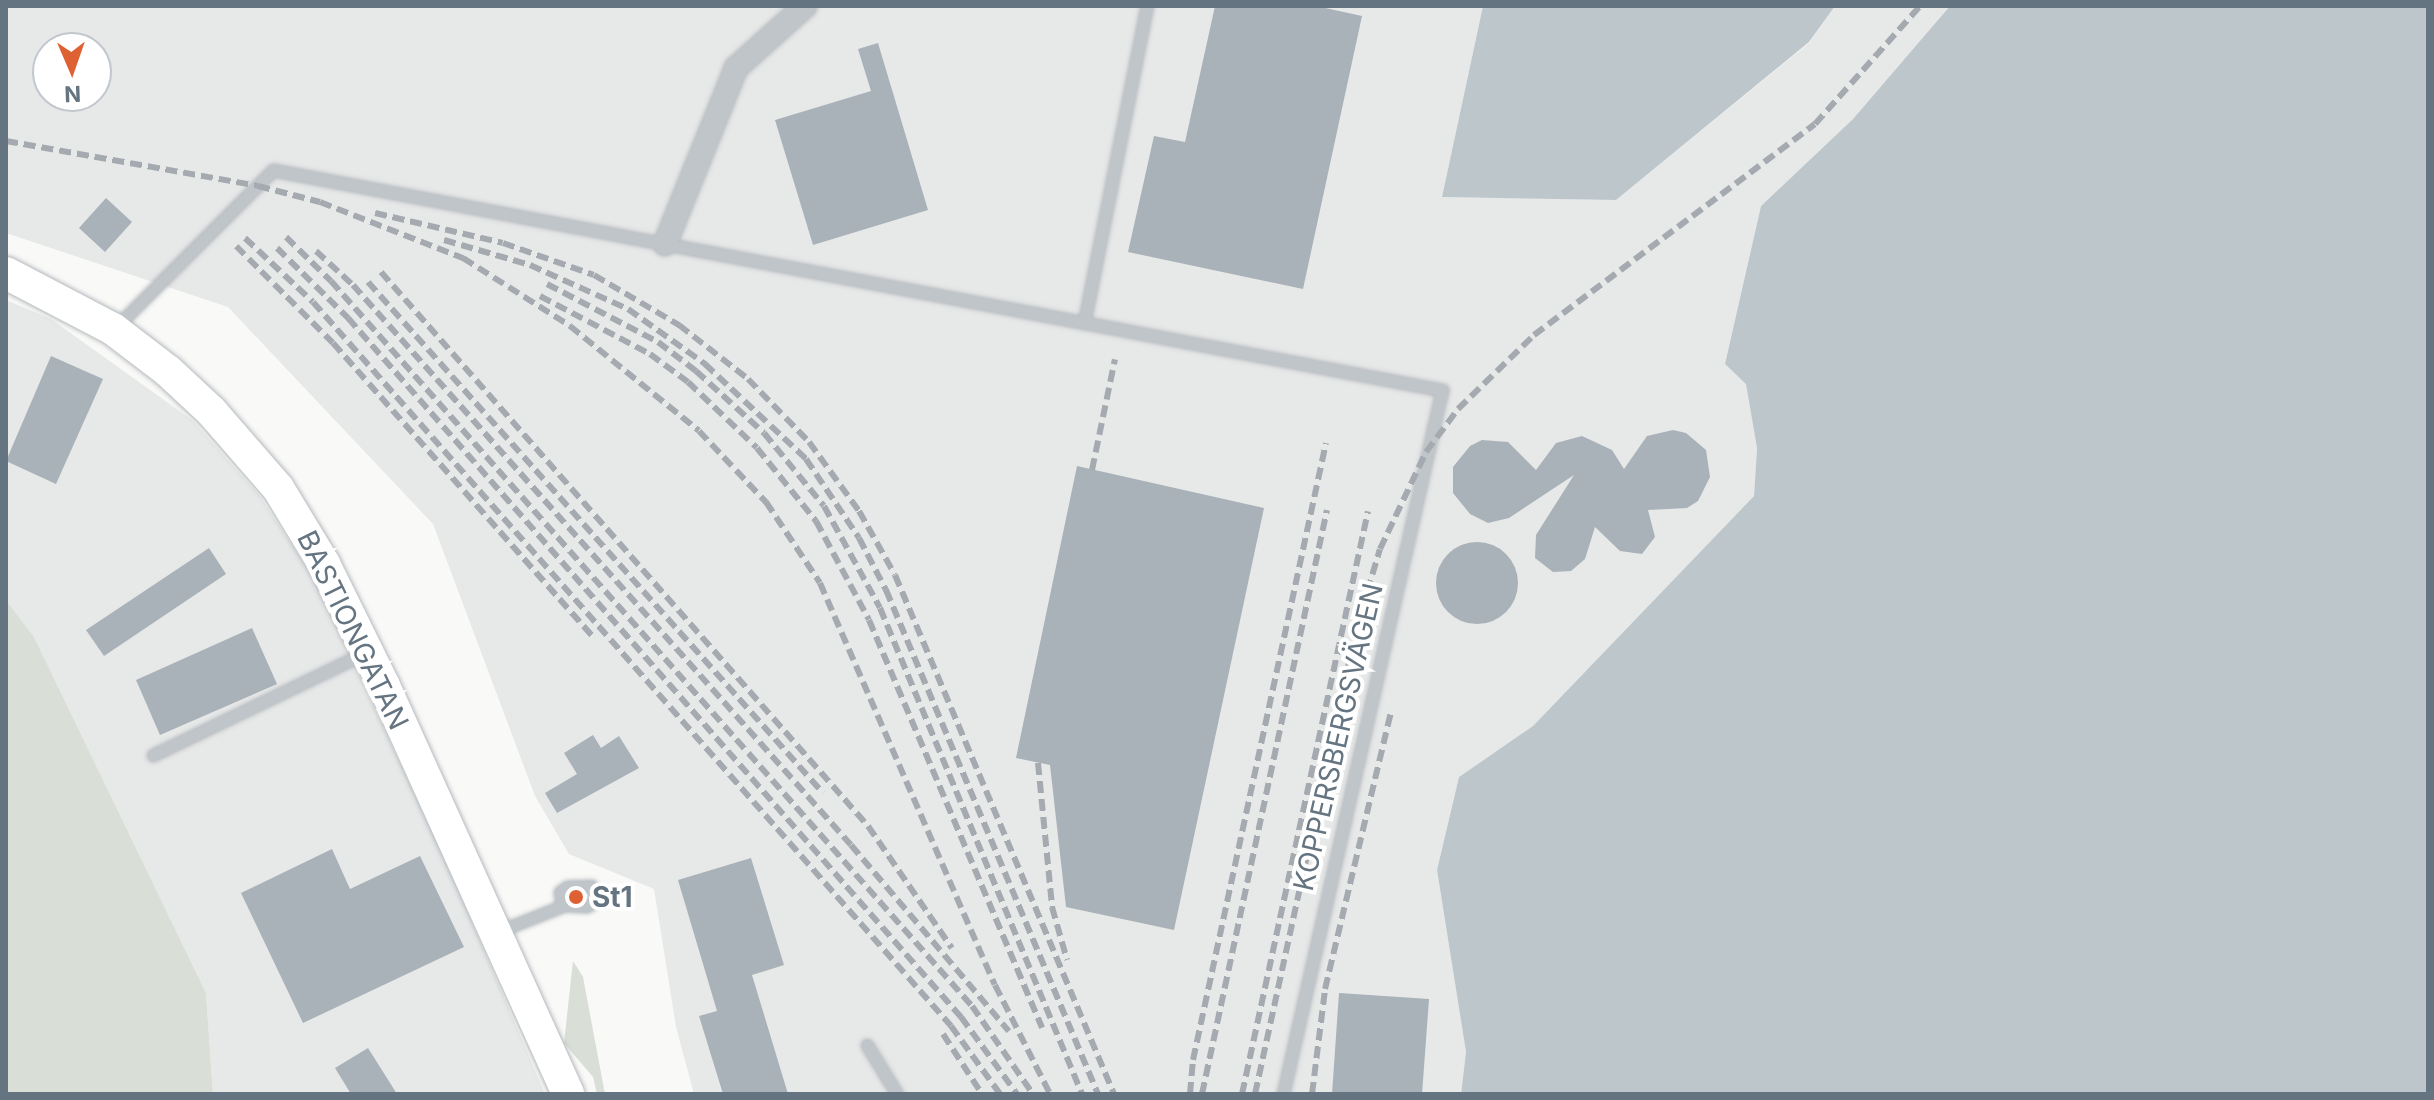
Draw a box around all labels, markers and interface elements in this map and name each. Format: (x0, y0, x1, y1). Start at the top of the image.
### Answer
north arrow (32, 32, 112, 112)
text: N (64, 81, 82, 107)
street label: BASTIONGATAN (290, 525, 416, 735)
street label: KOPPERSBERGSVÄGEN (1286, 580, 1390, 894)
place label: St1 (592, 880, 633, 914)
marker: St1 (567, 888, 585, 906)

